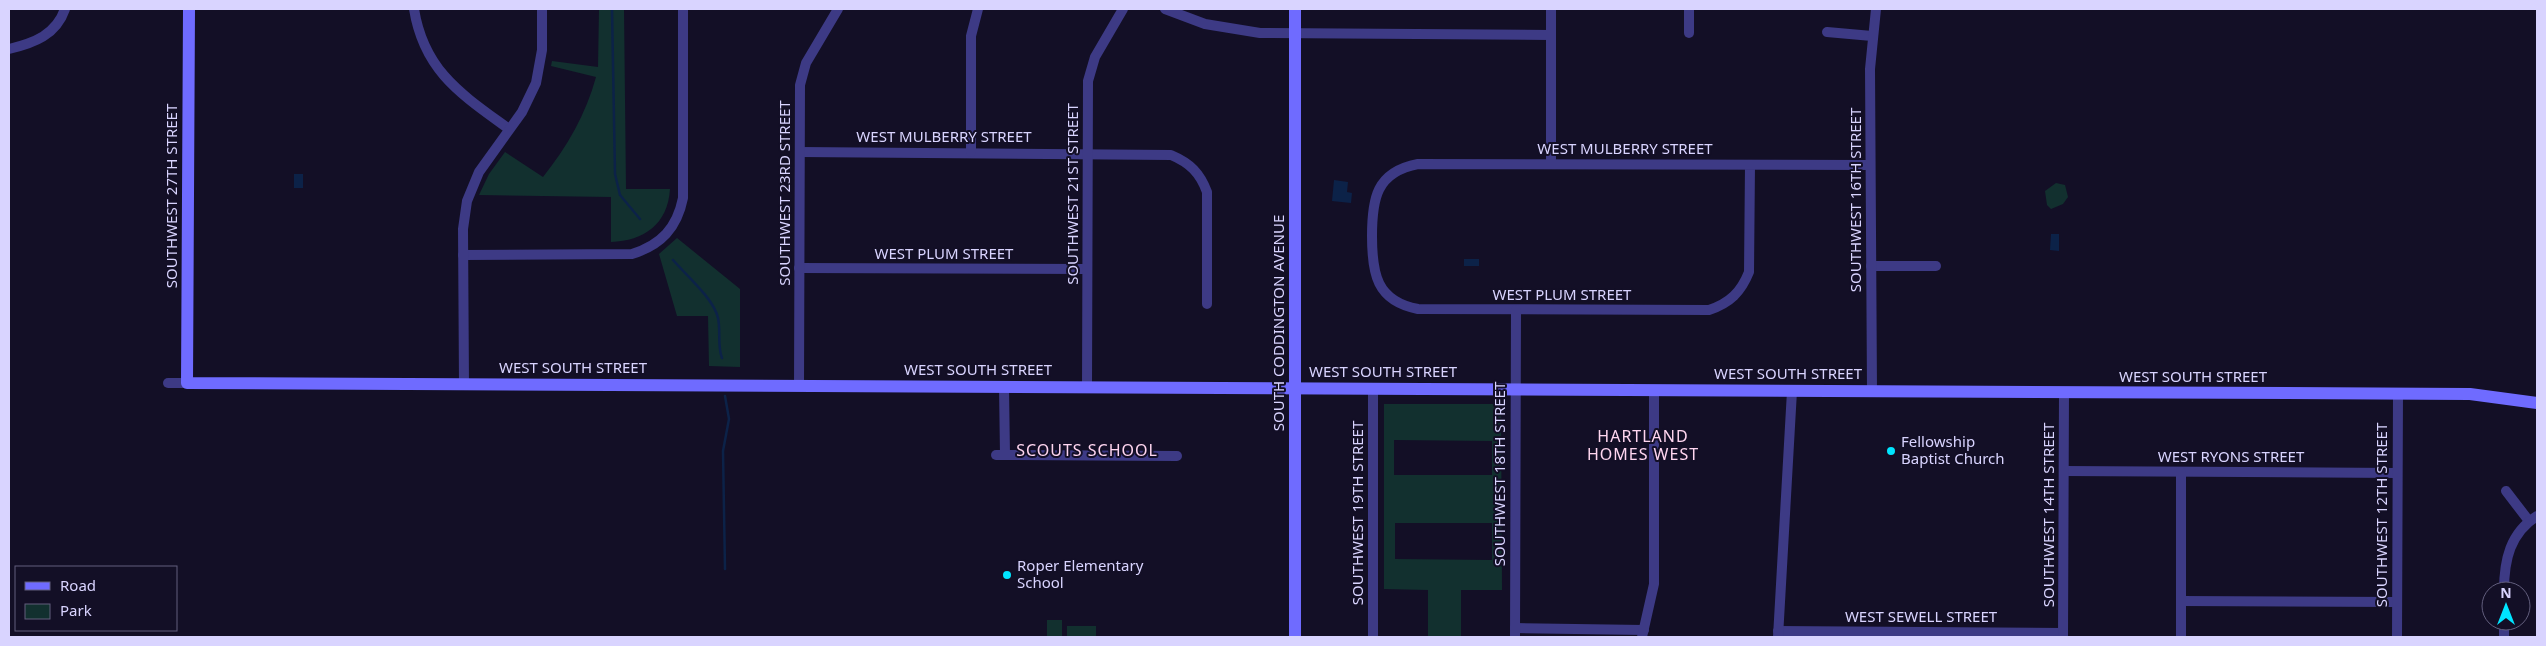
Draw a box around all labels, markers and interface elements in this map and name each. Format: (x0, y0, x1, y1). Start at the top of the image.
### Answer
street label: SOUTHWEST 23RD STREET (774, 100, 794, 286)
street label: SOUTHWEST 21ST STREET (1062, 102, 1082, 285)
street label: SOUTHWEST 27TH STREET (161, 103, 181, 288)
street label: SOUTHWEST 16TH STREET (1845, 107, 1865, 292)
street label: WEST MULBERRY STREET (856, 126, 1032, 146)
street label: WEST MULBERRY STREET (1537, 138, 1713, 158)
street label: SOUTH CODDINGTON AVENUE (1268, 215, 1288, 431)
street label: WEST PLUM STREET (875, 243, 1014, 263)
street label: WEST PLUM STREET (1493, 284, 1632, 304)
street label: WEST SOUTH STREET (499, 357, 648, 377)
street label: WEST SOUTH STREET (904, 359, 1053, 379)
street label: WEST SOUTH STREET (1309, 361, 1458, 381)
street label: WEST SOUTH STREET (1714, 363, 1863, 383)
street label: WEST SOUTH STREET (2119, 366, 2268, 386)
street label: SOUTHWEST 18TH STREET (1489, 381, 1509, 566)
street label: SOUTHWEST 19TH STREET (1347, 420, 1367, 605)
street label: SOUTHWEST 14TH STREET (2038, 422, 2058, 607)
street label: SOUTHWEST 12TH STREET (2371, 422, 2391, 607)
district label: HARTLAND HOMES WEST (1587, 425, 1699, 465)
place label: Fellowship Baptist Church (1901, 431, 2005, 468)
district label: SCOUTS SCHOOL (1016, 439, 1158, 461)
marker: Fellowship Baptist Church (1885, 445, 1897, 457)
street label: WEST RYONS STREET (2158, 446, 2305, 466)
place label: Roper Elementary School (1017, 555, 1144, 592)
legend (15, 566, 178, 631)
marker: Roper Elementary School (1001, 569, 1013, 581)
text: Road (60, 575, 96, 595)
north arrow (2481, 581, 2531, 631)
text: N (2500, 583, 2512, 602)
text: Park (60, 600, 92, 620)
street label: WEST SEWELL STREET (1845, 606, 1998, 626)

